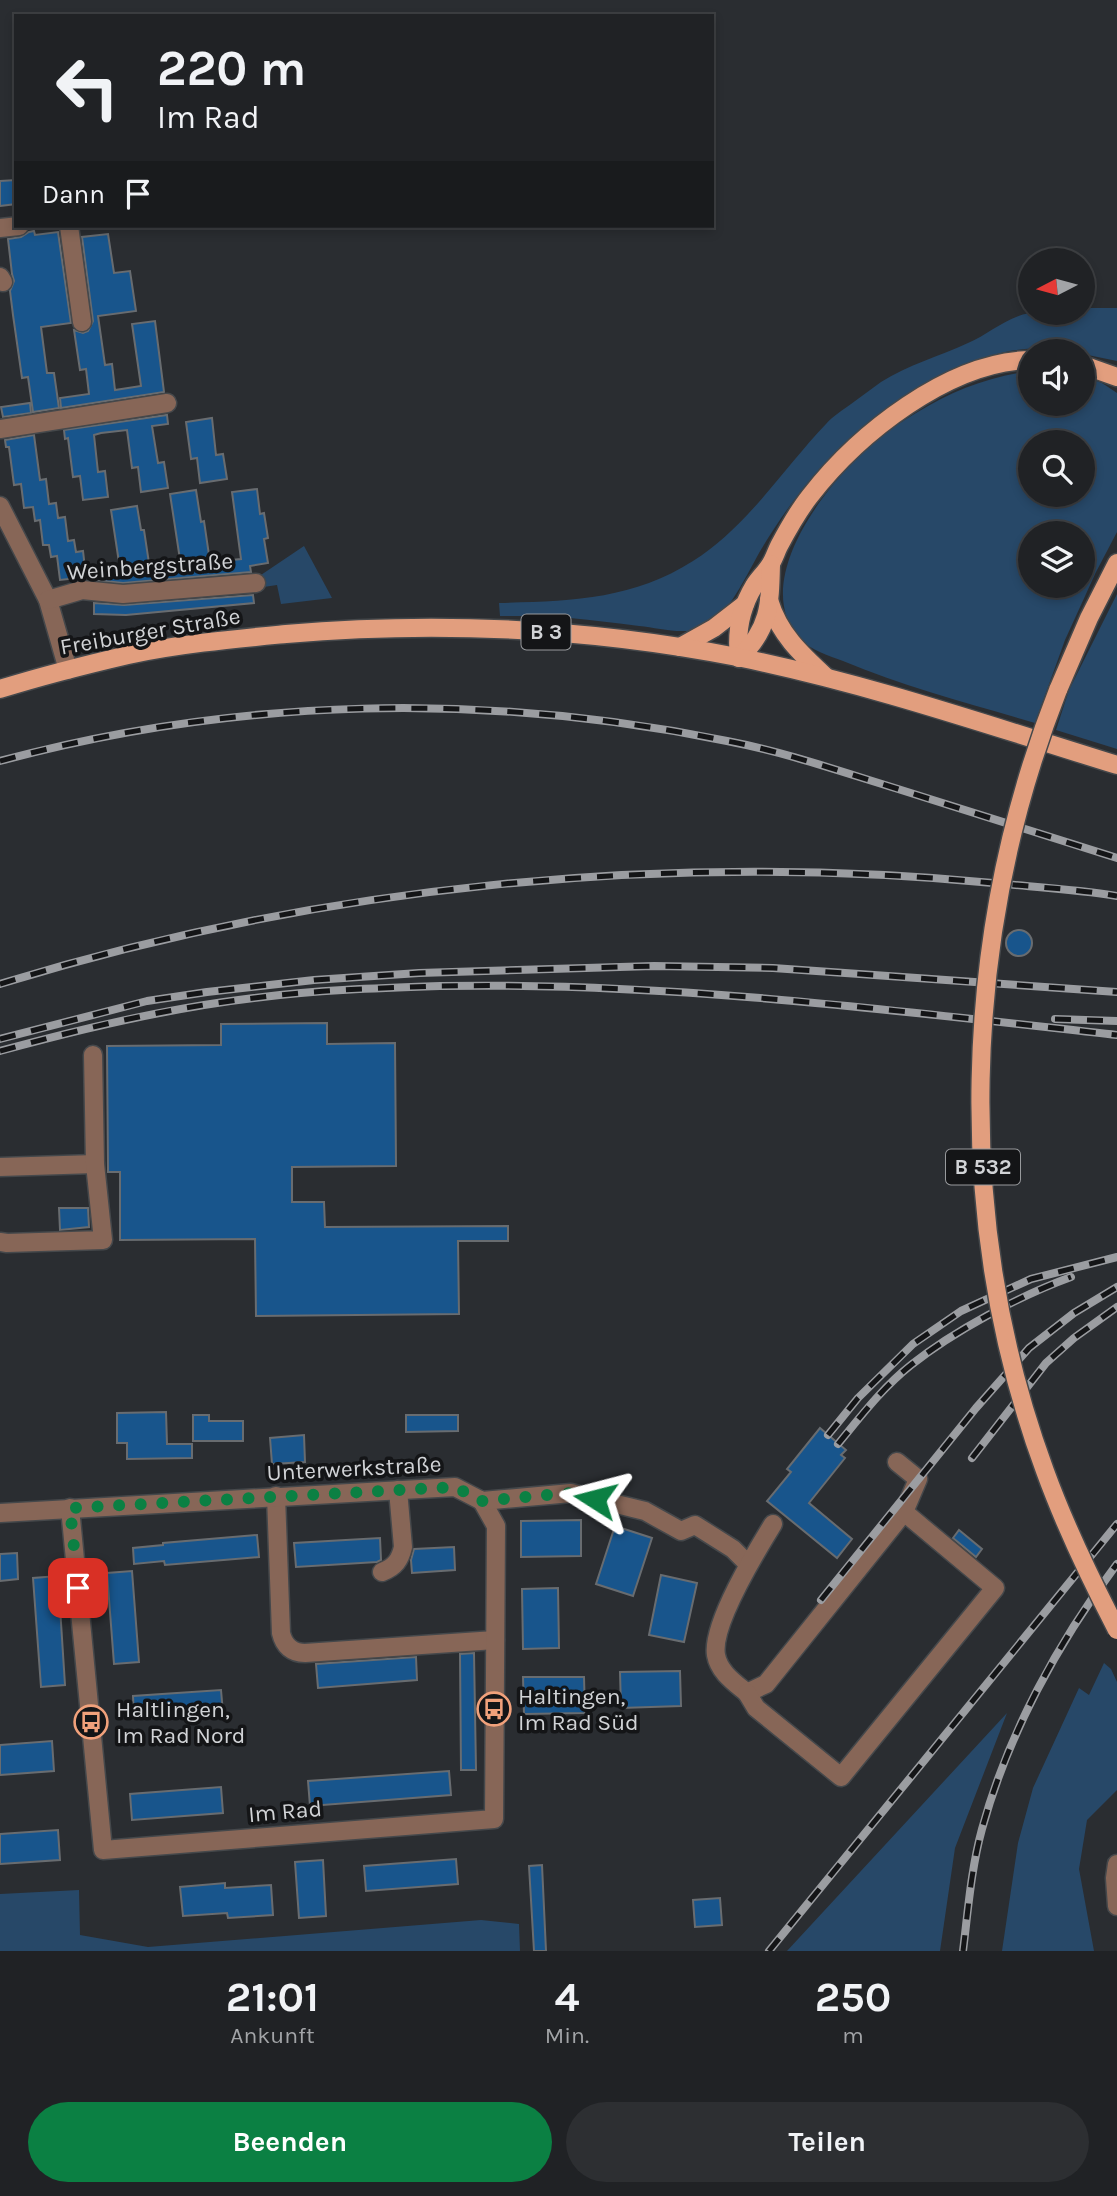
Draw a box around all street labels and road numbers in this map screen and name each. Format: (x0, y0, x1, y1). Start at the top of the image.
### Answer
street label: Weinbergstraße (66, 547, 234, 586)
street label: Freiburger Straße (58, 602, 242, 661)
road number: B 3 (522, 614, 570, 650)
road number: B 532 (946, 1150, 1020, 1184)
street label: Unterwerkstraße (266, 1450, 442, 1487)
street label: Im Rad (247, 1795, 323, 1828)

